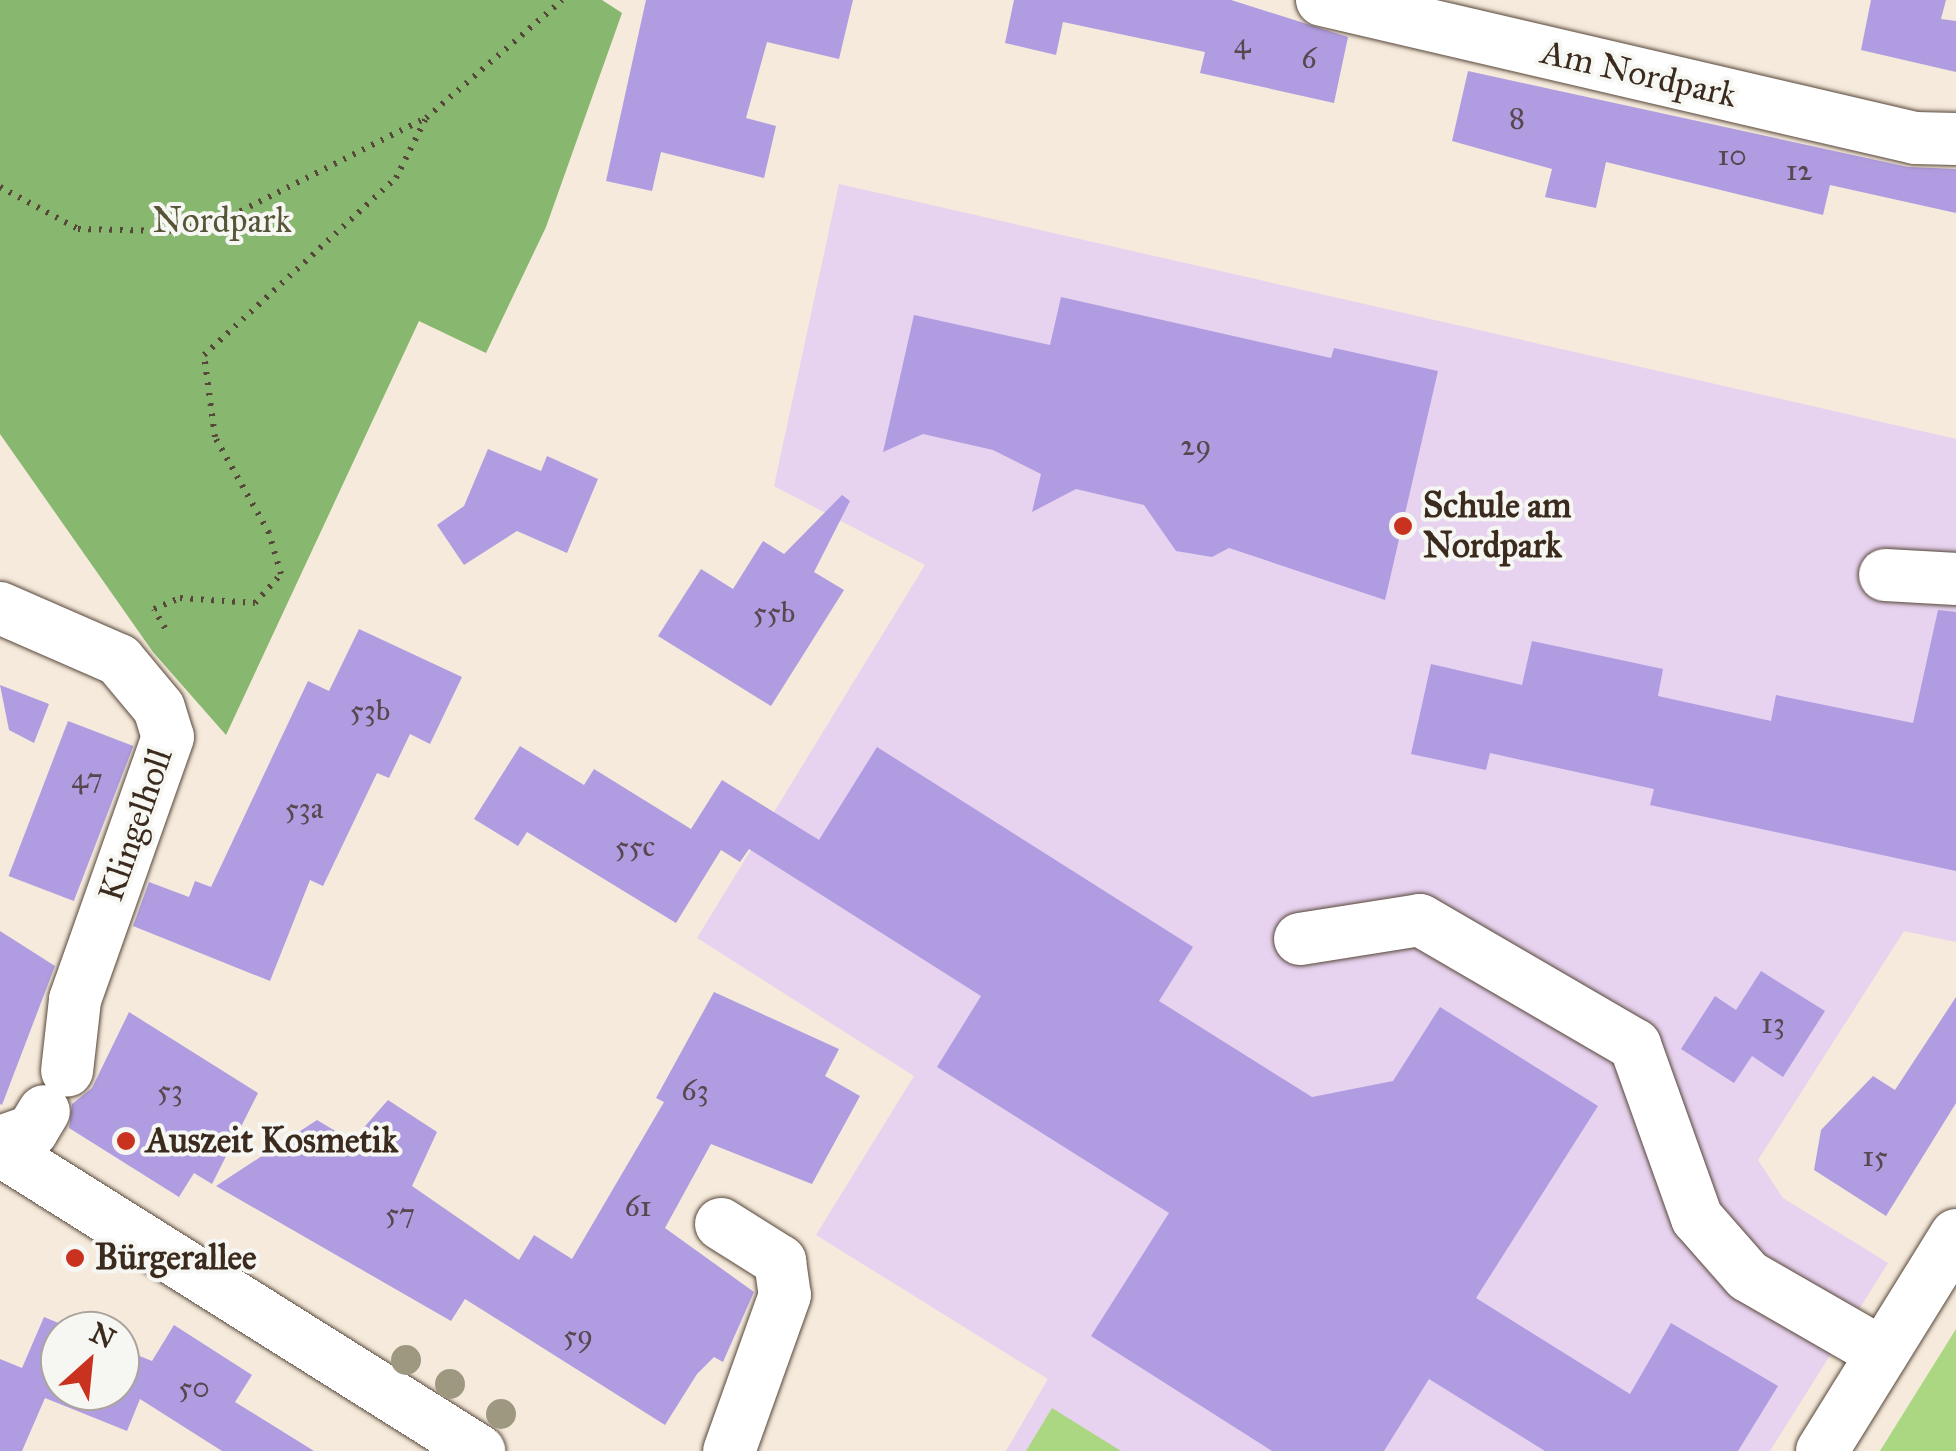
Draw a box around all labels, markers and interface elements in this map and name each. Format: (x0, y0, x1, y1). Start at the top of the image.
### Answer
house number: 4 (1234, 25, 1250, 61)
street label: Am Nordpark (1537, 31, 1741, 117)
house number: 6 (1301, 40, 1317, 76)
house number: 8 (1509, 100, 1525, 136)
house number: 10 (1717, 137, 1747, 173)
house number: 12 (1786, 152, 1812, 188)
park label: Nordpark (153, 200, 291, 242)
house number: 29 (1181, 427, 1211, 463)
place label: Schule am Nordpark (1423, 485, 1571, 567)
marker: Schule am Nordpark (1392, 515, 1414, 537)
house number: 55b (753, 594, 795, 630)
house number: 53b (350, 692, 390, 728)
street label: Klingelholl (90, 743, 182, 907)
house number: 47 (71, 760, 103, 796)
house number: 53a (285, 790, 323, 826)
house number: 55c (615, 828, 655, 864)
house number: 13 (1761, 1005, 1785, 1041)
house number: 53 (157, 1072, 183, 1108)
house number: 63 (681, 1072, 709, 1108)
place label: Auszeit Kosmetik (146, 1120, 398, 1162)
marker: Auszeit Kosmetik (115, 1130, 137, 1152)
house number: 15 (1862, 1138, 1888, 1174)
house number: 61 (624, 1188, 652, 1224)
house number: 57 (385, 1195, 415, 1231)
place label: Bürgerallee (95, 1237, 257, 1279)
marker: Bürgerallee (64, 1247, 86, 1269)
north arrow (40, 1311, 140, 1411)
text: N (84, 1315, 121, 1357)
house number: 59 (563, 1317, 593, 1353)
house number: 50 (178, 1369, 210, 1405)

